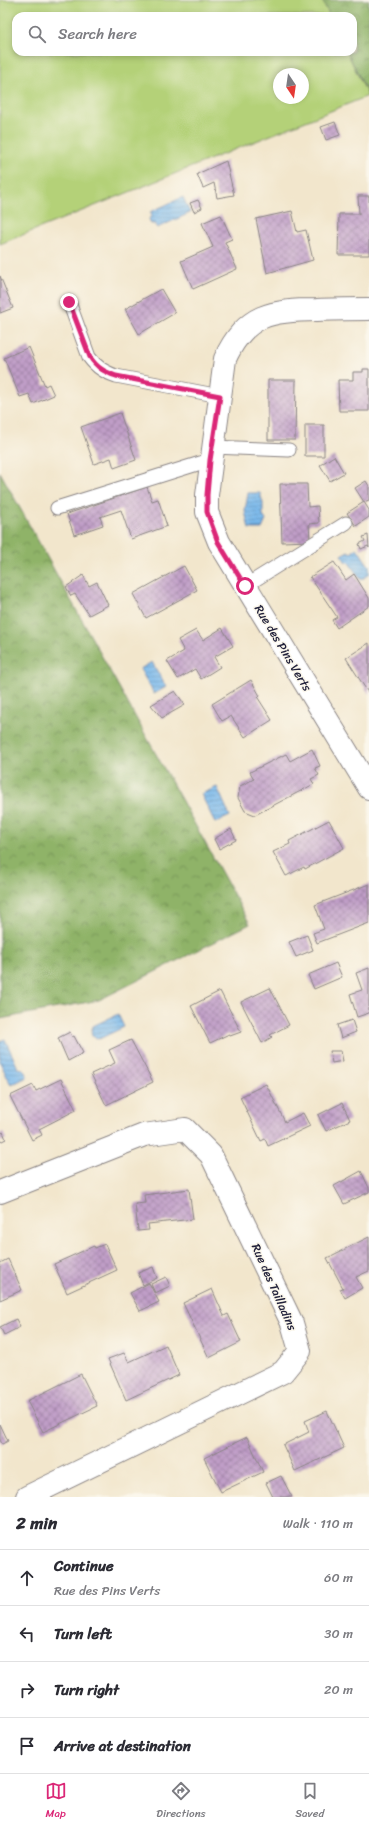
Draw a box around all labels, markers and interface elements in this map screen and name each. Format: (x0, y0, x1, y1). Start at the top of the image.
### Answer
search box (12, 12, 357, 56)
text: Search here (58, 21, 137, 47)
icon: search (26, 23, 48, 45)
north arrow (273, 68, 309, 104)
route end (60, 293, 78, 311)
route start (236, 577, 254, 595)
street label: Rue des Pins Verts (248, 600, 318, 696)
street label: Rue des Tailladins (245, 1240, 303, 1334)
text: 2 min (16, 1508, 57, 1538)
text: Walk · 110 m (283, 1512, 353, 1535)
text: Continue (54, 1553, 114, 1579)
text: 60 m (324, 1566, 353, 1589)
icon: ahead (16, 1567, 38, 1589)
text: Rue des Pins Verts (54, 1579, 160, 1602)
text: Turn left (54, 1621, 112, 1647)
text: 30 m (324, 1622, 353, 1645)
icon: left (16, 1623, 38, 1645)
text: Turn right (54, 1677, 119, 1703)
text: 20 m (324, 1678, 353, 1701)
icon: right (16, 1679, 38, 1701)
text: Arrive at destination (54, 1733, 191, 1759)
icon: arrive (16, 1735, 38, 1757)
tab: Map (45, 1780, 67, 1823)
tab: Directions (156, 1780, 206, 1823)
tab: Saved (295, 1780, 324, 1823)

